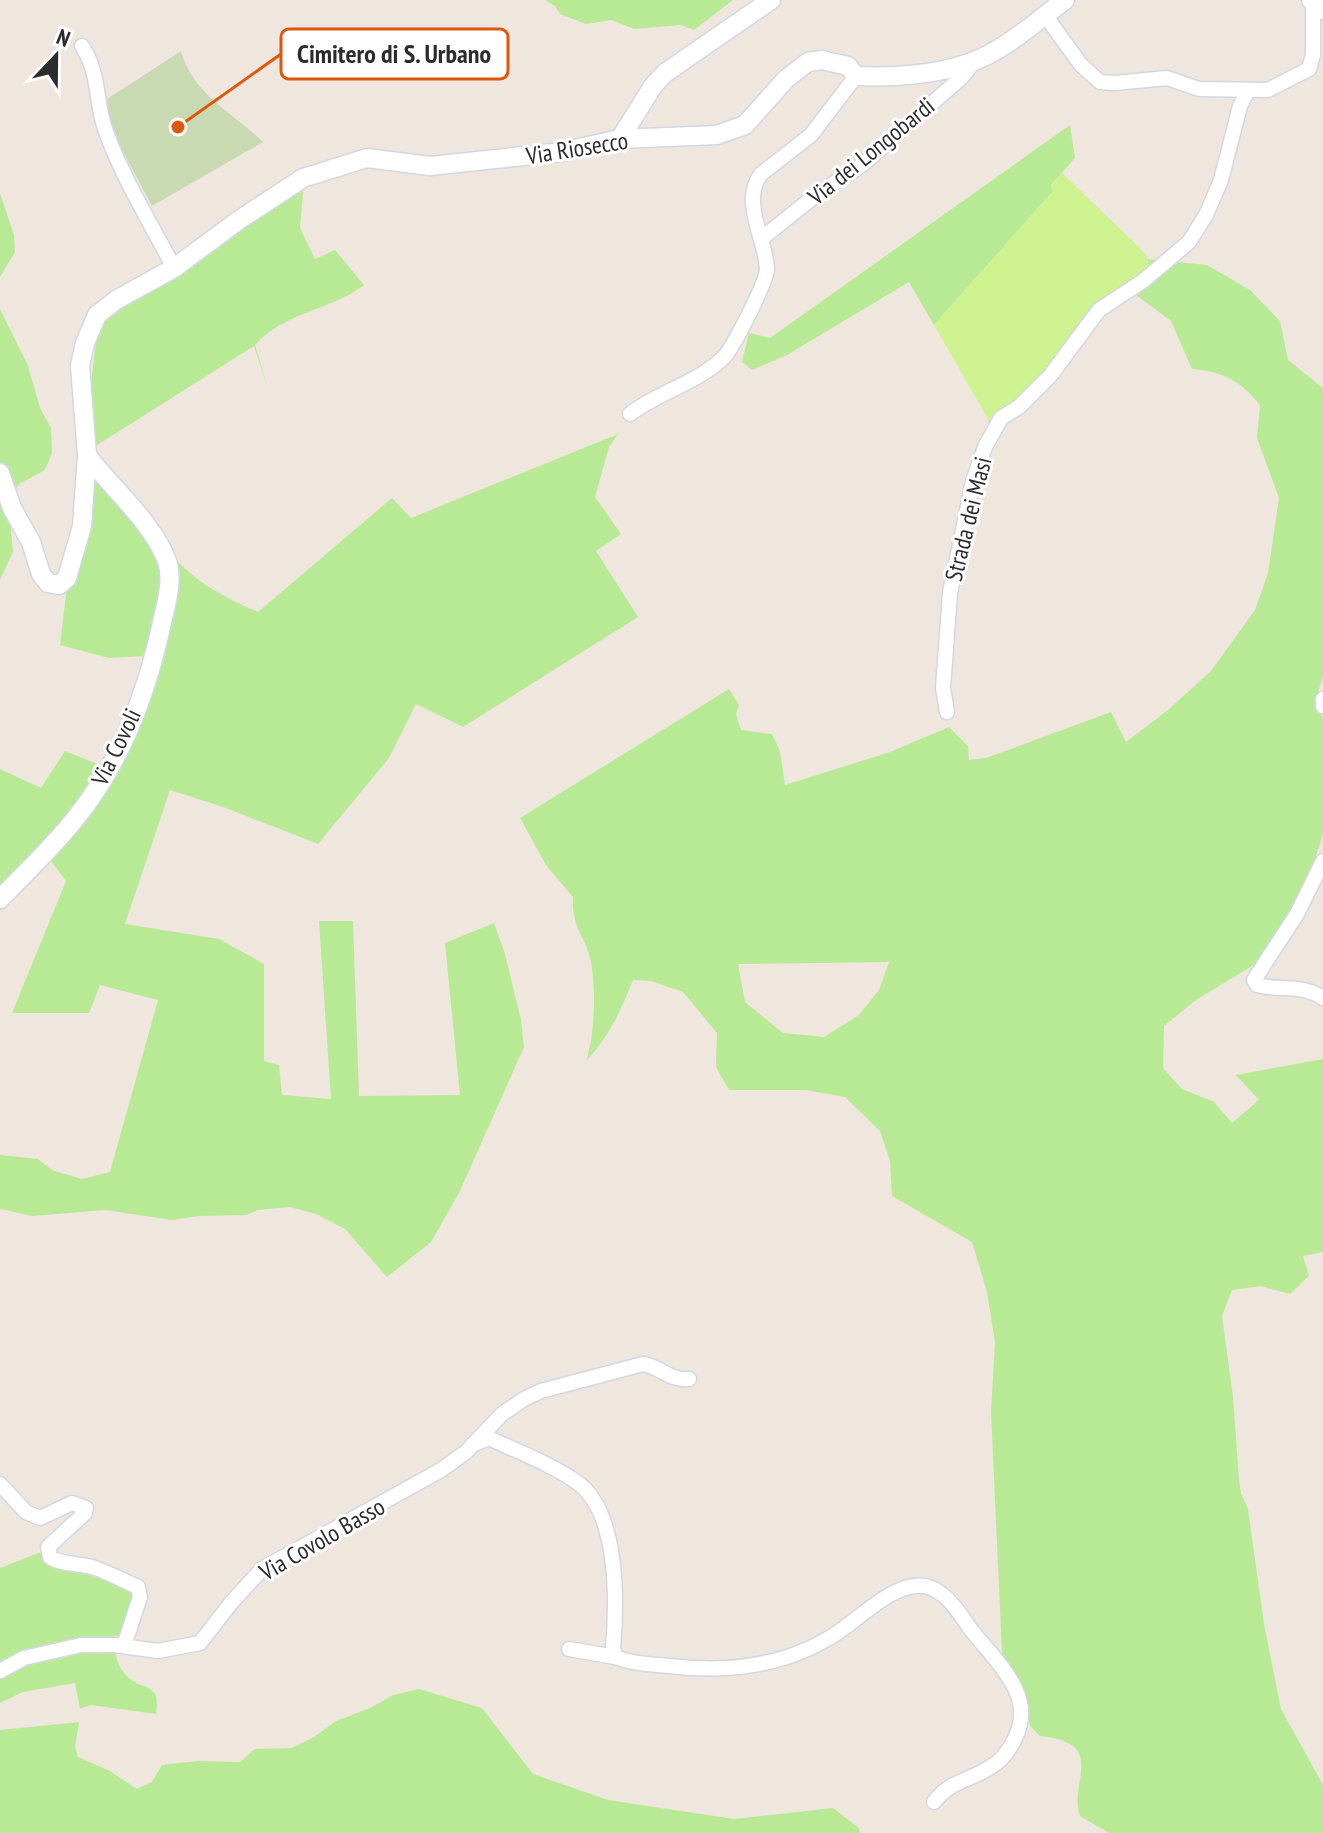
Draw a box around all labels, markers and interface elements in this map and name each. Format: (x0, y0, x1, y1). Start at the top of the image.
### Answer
north arrow (16, 16, 96, 96)
text: N (53, 22, 74, 53)
callout: Cimitero di S. Urbano (281, 29, 508, 79)
text: Cimitero di S. Urbano (297, 37, 491, 70)
street label: Via dei Longobardi (800, 90, 941, 212)
street label: Via Riosecco (523, 125, 630, 171)
street label: Strada dei Masi (938, 454, 998, 584)
street label: Via Covoli (84, 703, 148, 792)
street label: Via Covolo Basso (253, 1491, 390, 1588)

